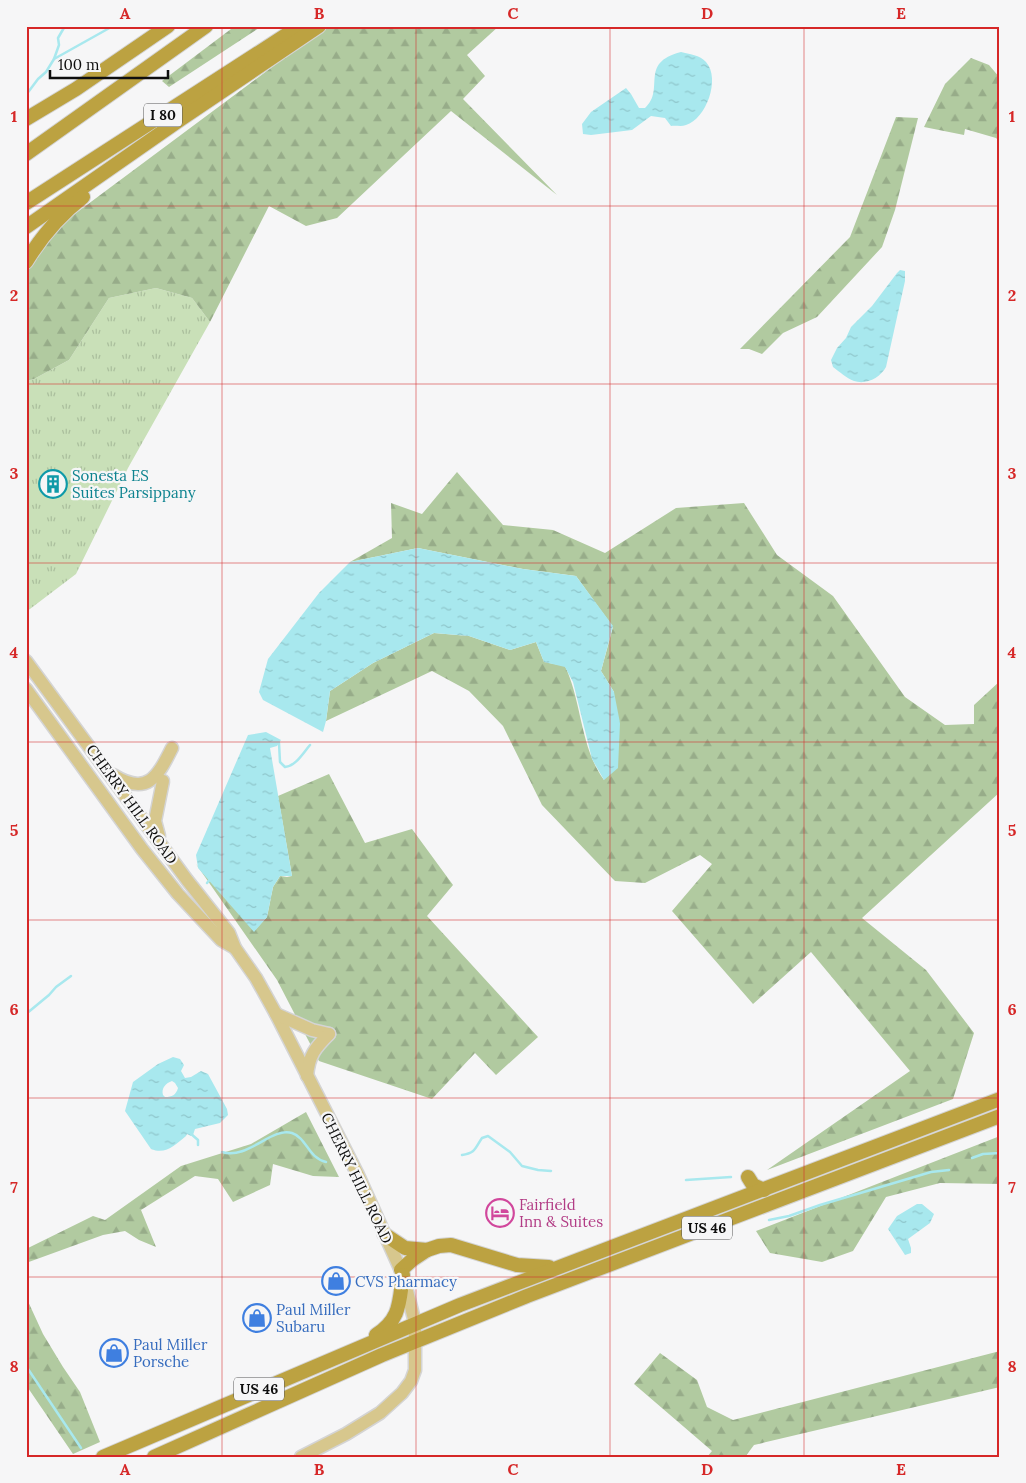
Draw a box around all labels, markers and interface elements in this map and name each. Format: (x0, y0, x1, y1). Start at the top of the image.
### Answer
text: A (120, 3, 131, 23)
text: B (314, 3, 325, 23)
text: C (507, 3, 519, 23)
text: D (701, 3, 713, 23)
text: E (896, 3, 906, 23)
scale bar (50, 48, 168, 80)
text: 100 m (58, 55, 99, 74)
road number: I 80 (144, 104, 182, 126)
text: 1 (11, 106, 17, 126)
text: 1 (1009, 106, 1015, 126)
text: 2 (10, 285, 18, 305)
text: 2 (1008, 285, 1016, 305)
text: 3 (10, 463, 19, 483)
text: 3 (1008, 463, 1017, 483)
place label: Sonesta ES Suites Parsippany (72, 466, 196, 502)
building icon: Sonesta ES Suites Parsippany (38, 469, 68, 499)
text: 4 (10, 642, 19, 662)
text: 4 (1008, 642, 1017, 662)
street label: CHERRY HILL ROAD (82, 740, 182, 868)
text: 5 (10, 820, 19, 840)
text: 5 (1008, 820, 1017, 840)
text: 6 (9, 999, 19, 1019)
text: 6 (1007, 999, 1017, 1019)
street label: CHERRY HILL ROAD (317, 1109, 397, 1247)
text: 7 (10, 1177, 18, 1197)
text: 7 (1008, 1177, 1016, 1197)
place label: Fairfield Inn & Suites (519, 1195, 603, 1231)
hotel icon: Fairfield Inn & Suites (485, 1198, 515, 1228)
road number: US 46 (682, 1216, 732, 1240)
shop icon: CVS Pharmacy (321, 1266, 351, 1296)
place label: CVS Pharmacy (355, 1272, 457, 1291)
place label: Paul Miller Subaru (276, 1300, 351, 1336)
shop icon: Paul Miller Subaru (242, 1303, 272, 1333)
place label: Paul Miller Porsche (133, 1335, 208, 1371)
shop icon: Paul Miller Porsche (99, 1338, 129, 1368)
text: 8 (9, 1356, 19, 1376)
text: 8 (1007, 1356, 1017, 1376)
road number: US 46 (234, 1378, 284, 1400)
text: A (120, 1459, 131, 1479)
text: B (314, 1459, 325, 1479)
text: C (507, 1459, 519, 1479)
text: D (701, 1459, 713, 1479)
text: E (896, 1459, 906, 1479)

